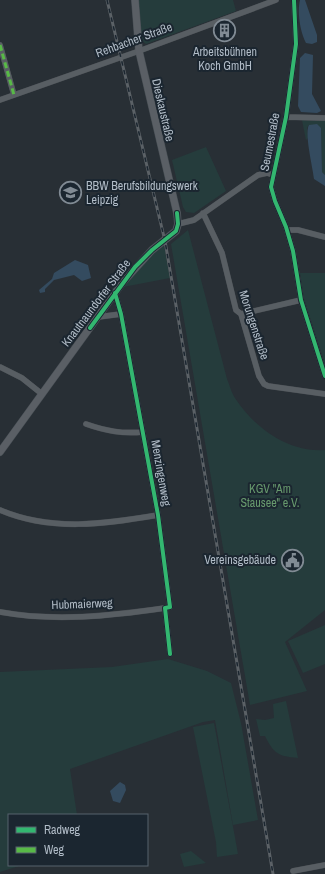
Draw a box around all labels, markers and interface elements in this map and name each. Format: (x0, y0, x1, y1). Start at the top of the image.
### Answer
building icon: Arbeitsbühnen Koch GmbH (212, 18, 238, 44)
street label: Rehbacher Straße (93, 19, 175, 61)
place label: Arbeitsbühnen Koch GmbH (192, 44, 257, 74)
street label: Dieskaustraße (148, 77, 178, 143)
street label: Seumestraße (257, 111, 283, 173)
place label: BBW Berufsbildungswerk Leipzig (86, 178, 198, 208)
school or university icon: BBW Berufsbildungswerk Leipzig (58, 180, 84, 206)
street label: Knautnaundorfer Straße (58, 256, 134, 350)
street label: Morungenstraße (235, 288, 273, 362)
street label: Menzingenweg (147, 439, 175, 508)
park label: KGV "Am Stausee" e.V. (241, 481, 299, 511)
public building icon: Vereinsgebäude (279, 547, 305, 573)
place label: Vereinsgebäude (204, 552, 276, 568)
street label: Hubmaierweg (51, 595, 113, 613)
legend (8, 814, 148, 866)
text: Radweg (44, 822, 81, 838)
text: Weg (44, 842, 65, 858)

